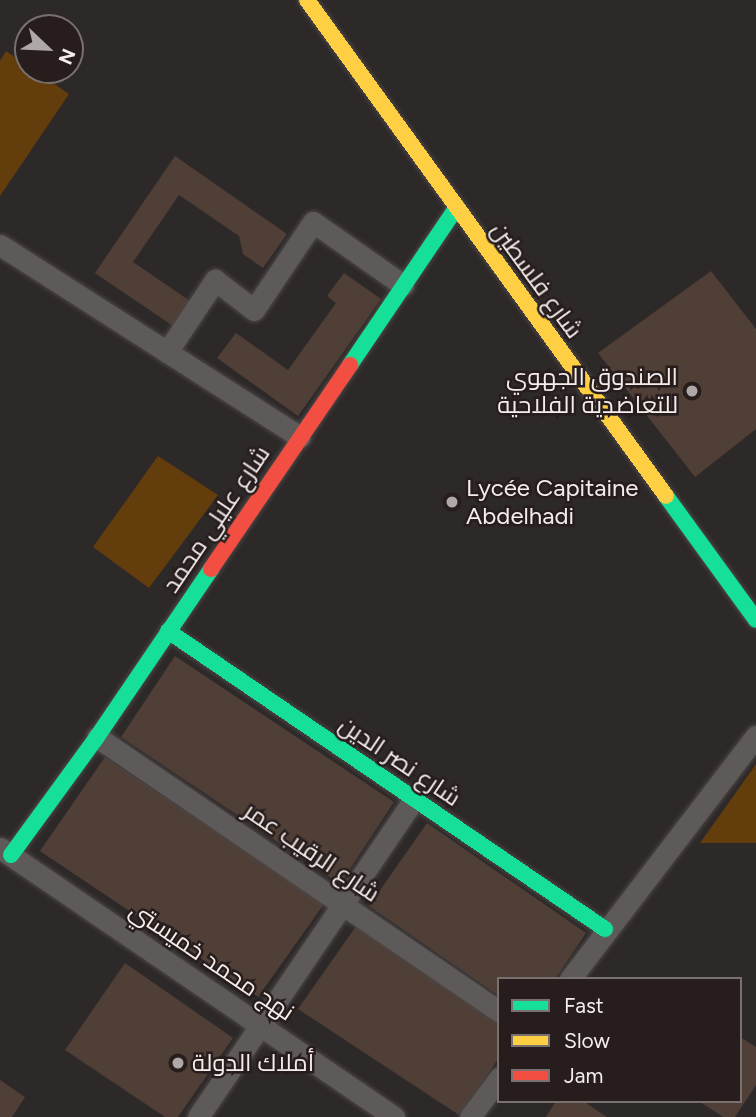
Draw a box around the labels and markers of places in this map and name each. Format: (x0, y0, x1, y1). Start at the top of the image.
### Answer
place label: الصندوق الجهوي للتعاضدية الفلاحية (497, 363, 678, 419)
marker: الصندوق الجهوي للتعاضدية الفلاحية (684, 383, 700, 399)
place label: Lycée Capitaine Abdelhadi (466, 474, 638, 530)
marker: Lycée Capitaine Abdelhadi (444, 494, 460, 510)
place label: أملاك الدولة (192, 1049, 314, 1077)
marker: أملاك الدولة (170, 1055, 186, 1071)

